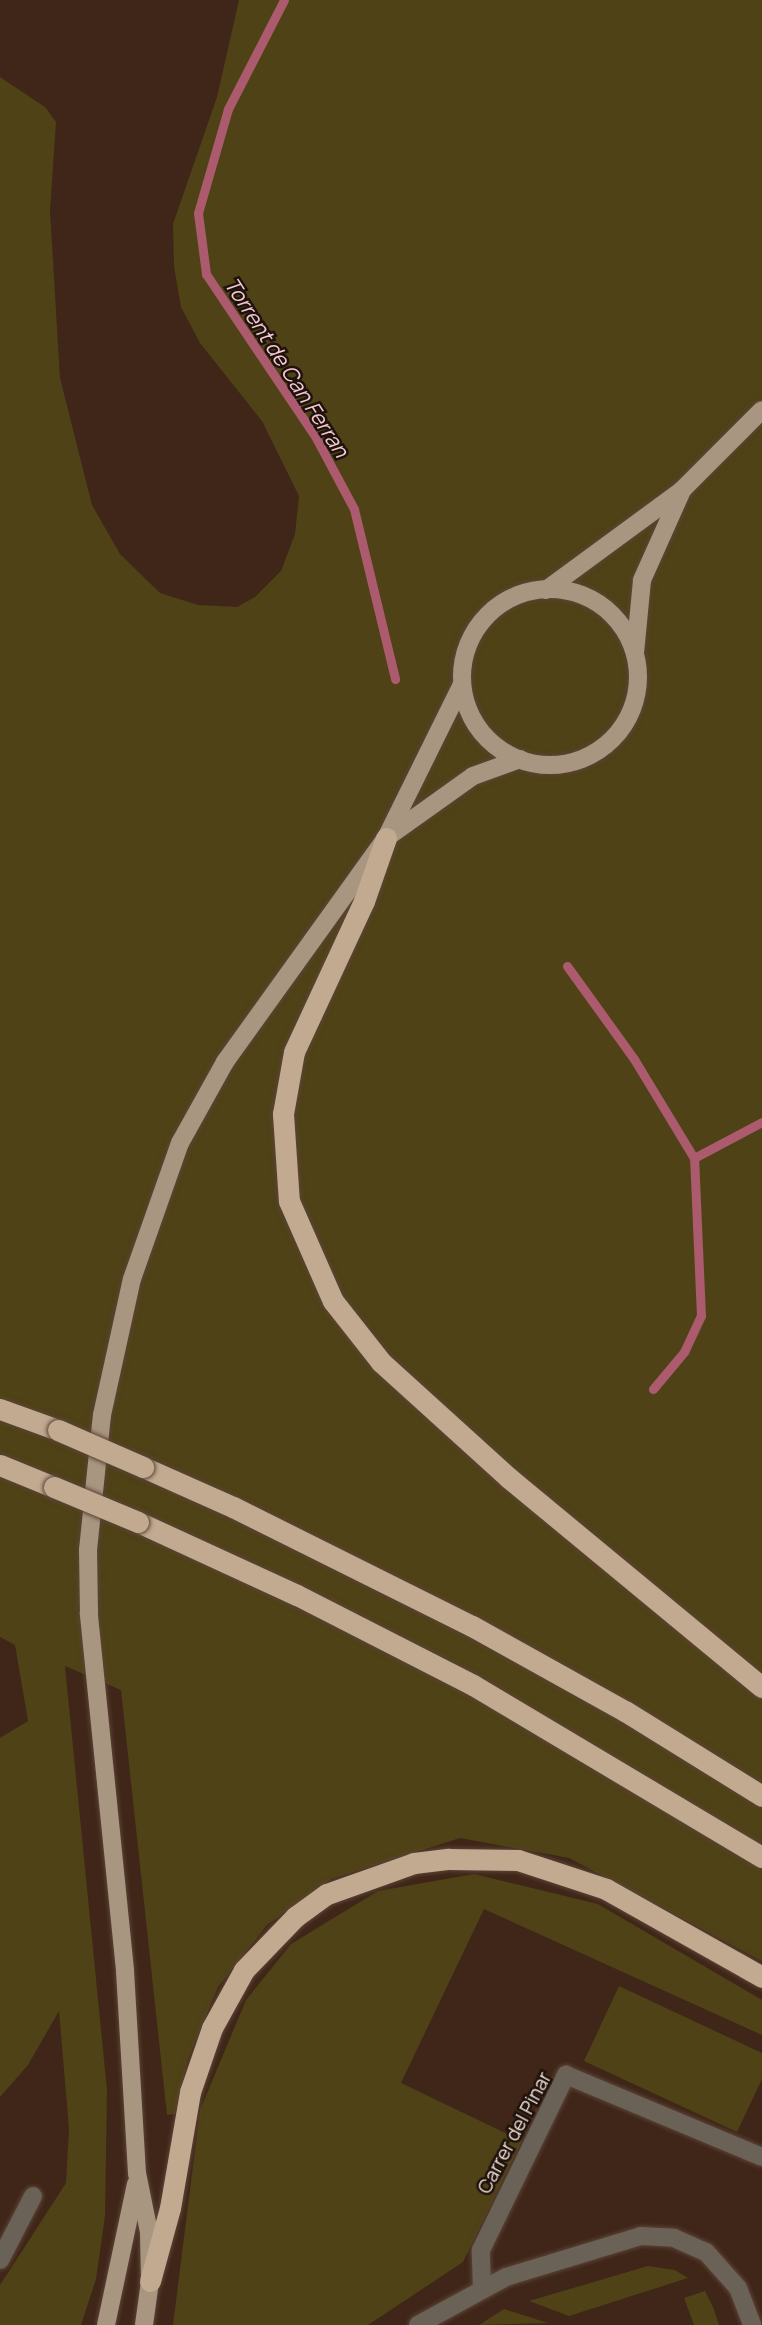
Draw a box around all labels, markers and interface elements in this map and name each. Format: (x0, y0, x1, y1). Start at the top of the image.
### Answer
water label: Torrent de Can Ferran (220, 273, 354, 461)
street label: Carrer del Pinar (473, 2068, 557, 2198)

